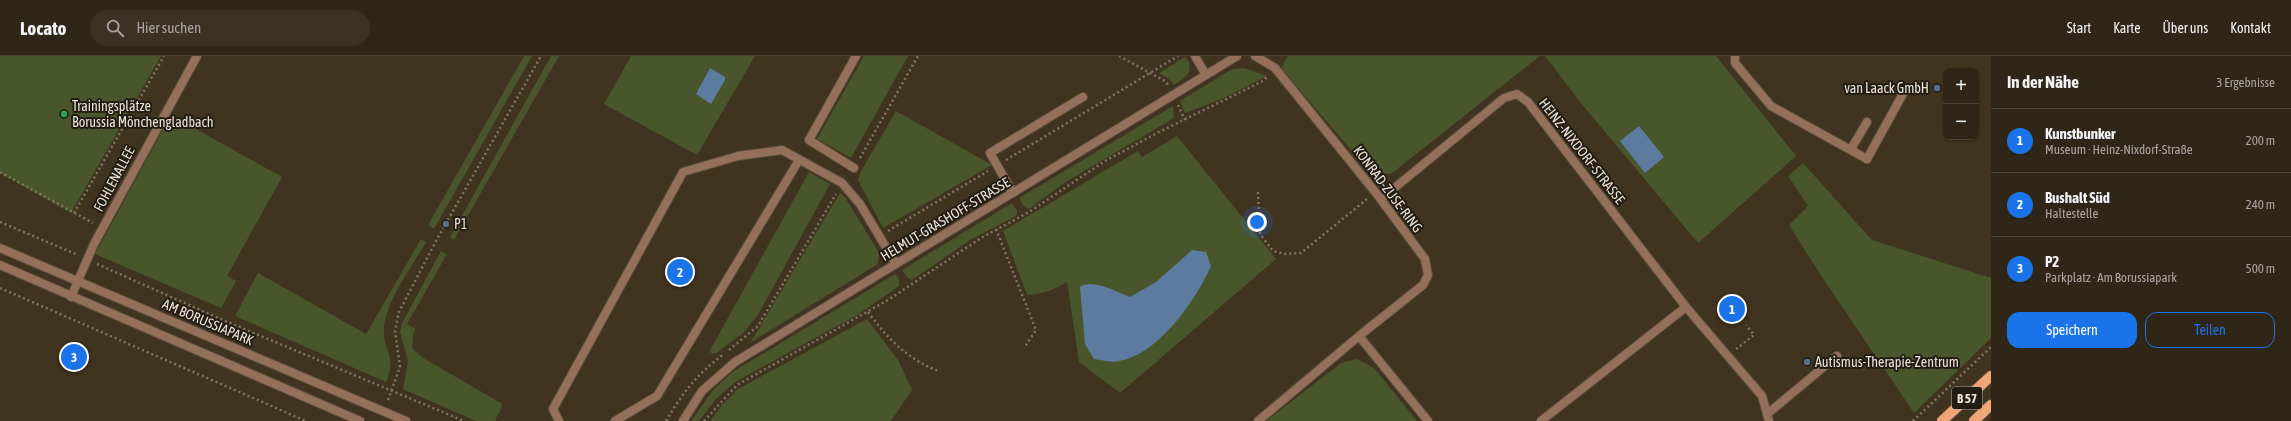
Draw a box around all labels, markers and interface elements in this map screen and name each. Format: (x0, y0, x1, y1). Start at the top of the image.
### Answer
search box (90, 10, 370, 46)
text: Locato (20, 17, 66, 39)
icon: search (104, 17, 126, 39)
text: Hier suchen (136, 19, 201, 36)
text: Start (2067, 20, 2091, 36)
text: Karte (2113, 20, 2141, 36)
text: Über uns (2163, 20, 2208, 36)
text: Kontakt (2230, 20, 2271, 36)
map controls (1943, 68, 1979, 140)
button: + (1943, 68, 1979, 104)
text: In der Nähe (2007, 72, 2079, 92)
text: 3 Ergebnisse (2216, 75, 2275, 90)
place label: van Laack GmbH (1844, 80, 1929, 96)
marker: van Laack GmbH (1932, 83, 1942, 93)
street label: HEINZ-NIXDORF-STRASSE (1536, 95, 1628, 207)
place label: Trainingsplätze Borussia Mönchengladbach (72, 98, 214, 130)
button: − (1943, 104, 1979, 140)
marker: Trainingsplätze Borussia Mönchengladbach (59, 109, 69, 119)
text: Kunstbunker (2045, 125, 2116, 142)
text: 1 (2017, 133, 2023, 148)
text: 200 m (2246, 133, 2275, 148)
text: Museum · Heinz-Nixdorf-Straße (2045, 142, 2193, 157)
street label: KONRAD-ZUSE-RING (1350, 143, 1426, 235)
street label: FOHLENALLEE (90, 144, 138, 214)
street label: HELMUT-GRASHOFF-STRASSE (877, 174, 1013, 264)
text: Bushalt Süd (2045, 189, 2110, 206)
text: 2 (2017, 197, 2023, 212)
text: 240 m (2246, 197, 2275, 212)
text: Haltestelle (2045, 206, 2098, 221)
your location (1247, 212, 1267, 232)
place label: P1 (454, 216, 467, 232)
marker: P1 (441, 219, 451, 229)
text: P2 (2045, 253, 2059, 270)
pin: 2 (667, 257, 693, 287)
text: 3 (2017, 261, 2023, 276)
text: 500 m (2246, 261, 2275, 276)
text: Parkplatz · Am Borussiapark (2045, 270, 2177, 285)
pin: 1 (1719, 294, 1745, 324)
street label: AM BORUSSIAPARK (160, 296, 256, 348)
button: Speichern (2007, 312, 2137, 348)
button: Teilen (2145, 312, 2275, 348)
pin: 3 (61, 342, 87, 372)
place label: Autismus-Therapie-Zentrum (1815, 354, 1959, 370)
marker: Autismus-Therapie-Zentrum (1802, 357, 1812, 367)
road number: B 57 (1952, 387, 1982, 409)

